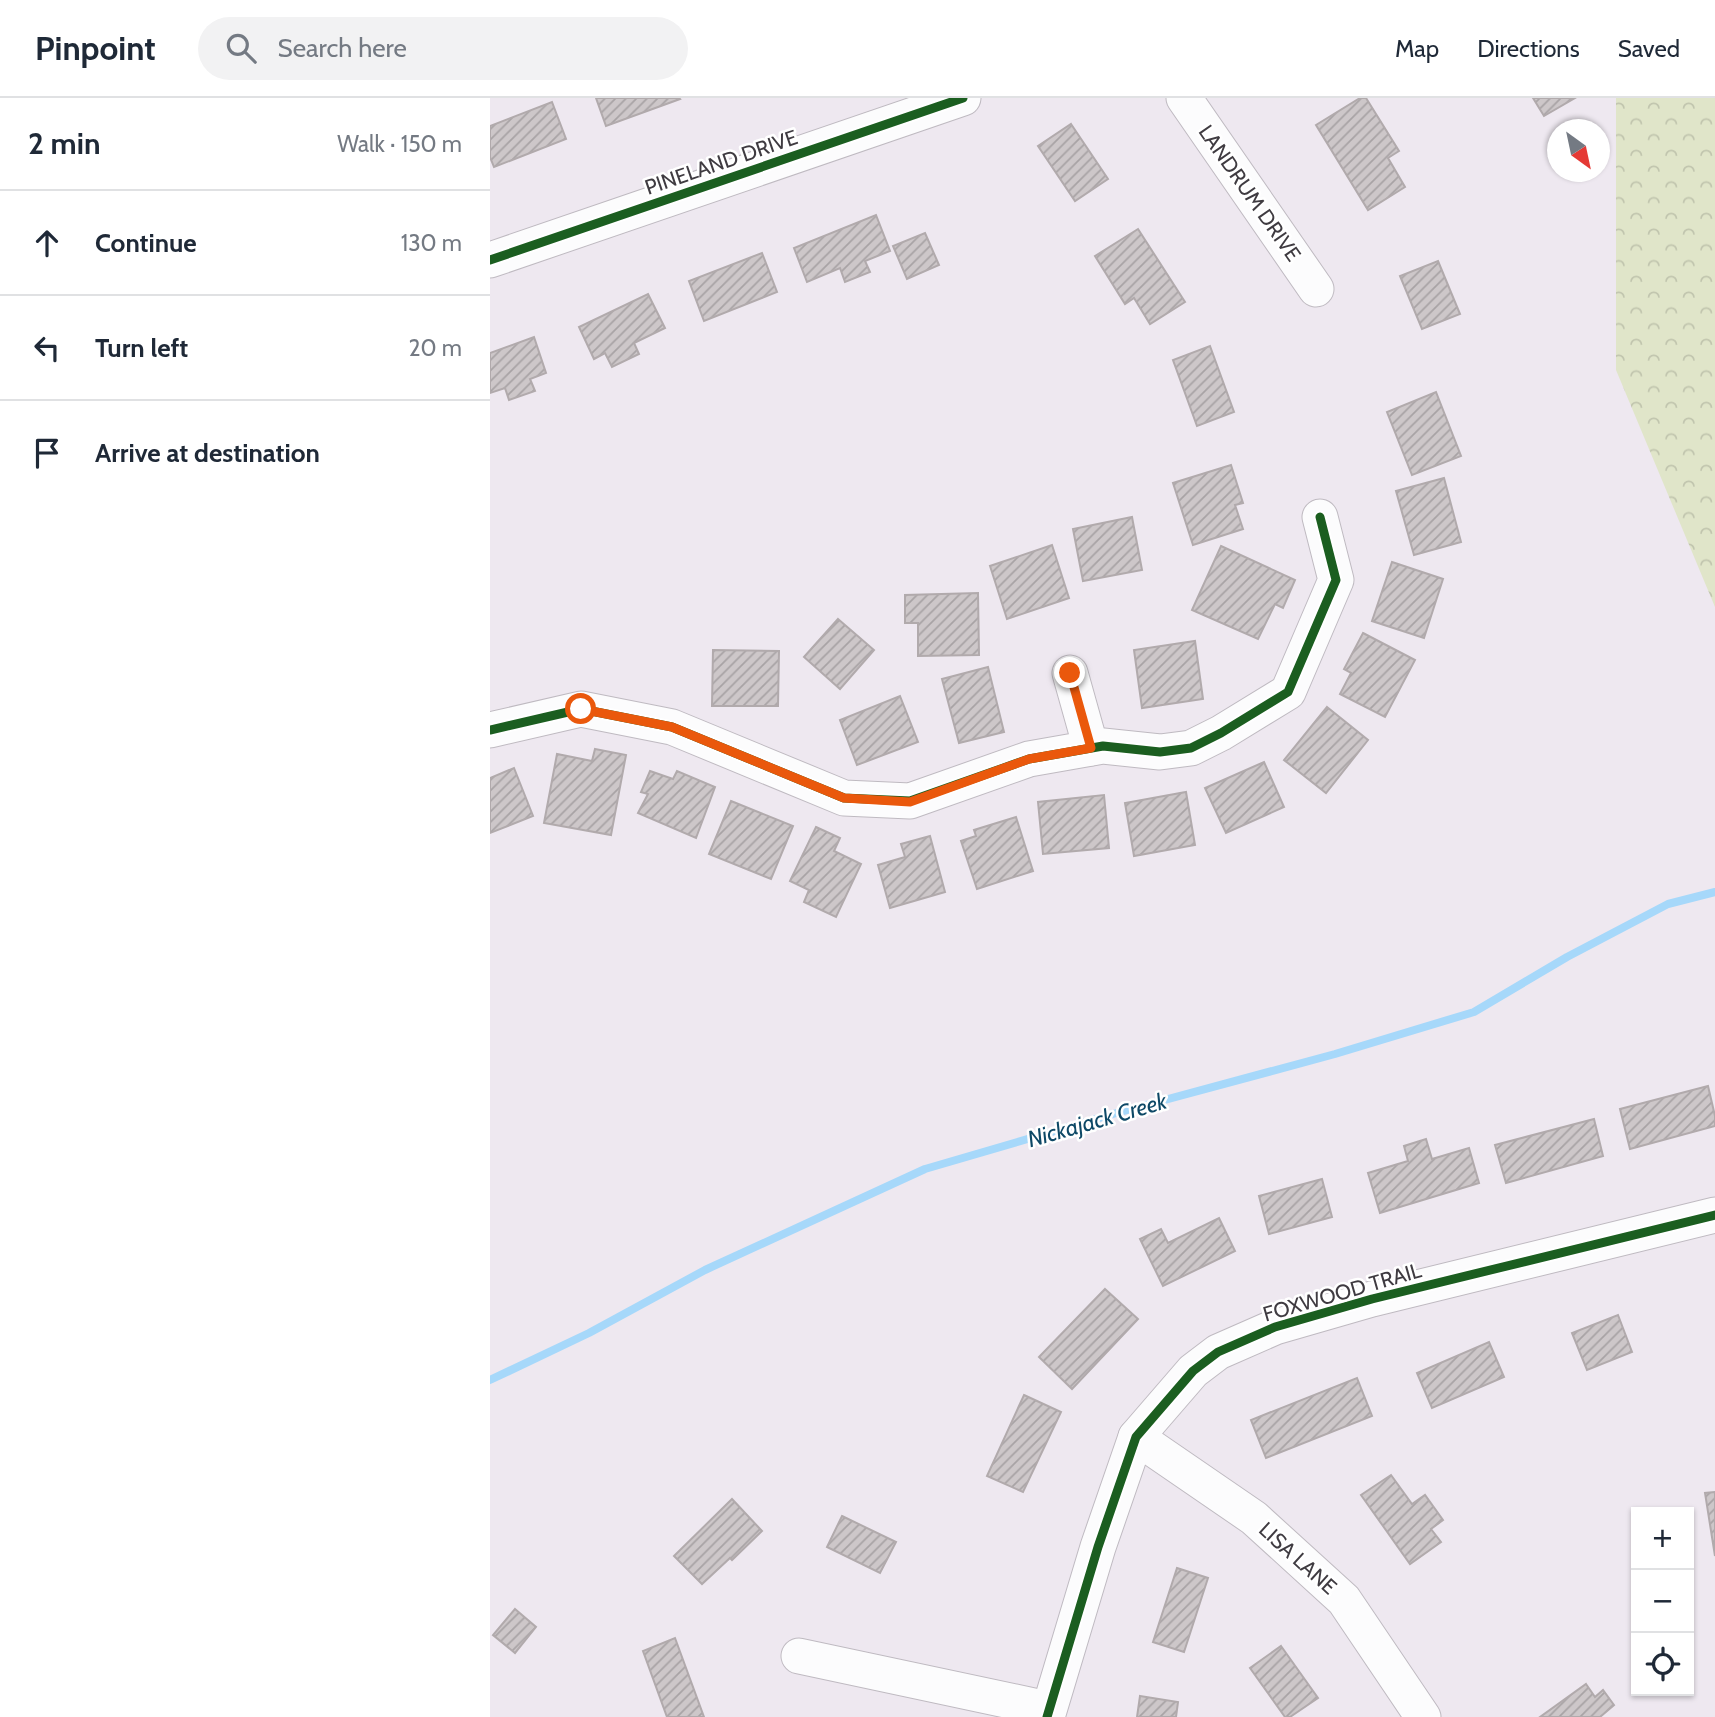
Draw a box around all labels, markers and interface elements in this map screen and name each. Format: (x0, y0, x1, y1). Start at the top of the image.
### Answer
search box (198, 17, 688, 80)
text: Pinpoint (35, 28, 156, 68)
icon: search (222, 29, 260, 67)
text: Search here (278, 32, 407, 64)
text: Map (1395, 34, 1439, 63)
text: Directions (1477, 34, 1580, 63)
text: Saved (1618, 34, 1680, 63)
north arrow (1547, 119, 1610, 182)
street label: LANDRUM DRIVE (1194, 120, 1306, 266)
street label: PINELAND DRIVE (641, 124, 801, 200)
text: 2 min (28, 125, 100, 162)
text: Walk · 150 m (337, 130, 462, 158)
icon: ahead (28, 224, 66, 262)
text: Continue (95, 227, 197, 259)
text: 130 m (401, 229, 462, 257)
icon: left (28, 329, 66, 367)
text: Turn left (95, 332, 188, 364)
text: 20 m (409, 334, 462, 362)
icon: arrive (28, 434, 66, 472)
text: Arrive at destination (95, 437, 320, 469)
route end (1054, 657, 1085, 688)
route start (565, 693, 596, 724)
water label: Nickajack Creek (1024, 1086, 1171, 1153)
street label: FOXWOOD TRAIL (1260, 1257, 1425, 1327)
map controls (1631, 1507, 1694, 1696)
button: + (1631, 1507, 1694, 1570)
street label: LISA LANE (1254, 1517, 1342, 1599)
button: − (1631, 1570, 1694, 1633)
button: locate (1631, 1633, 1694, 1696)

